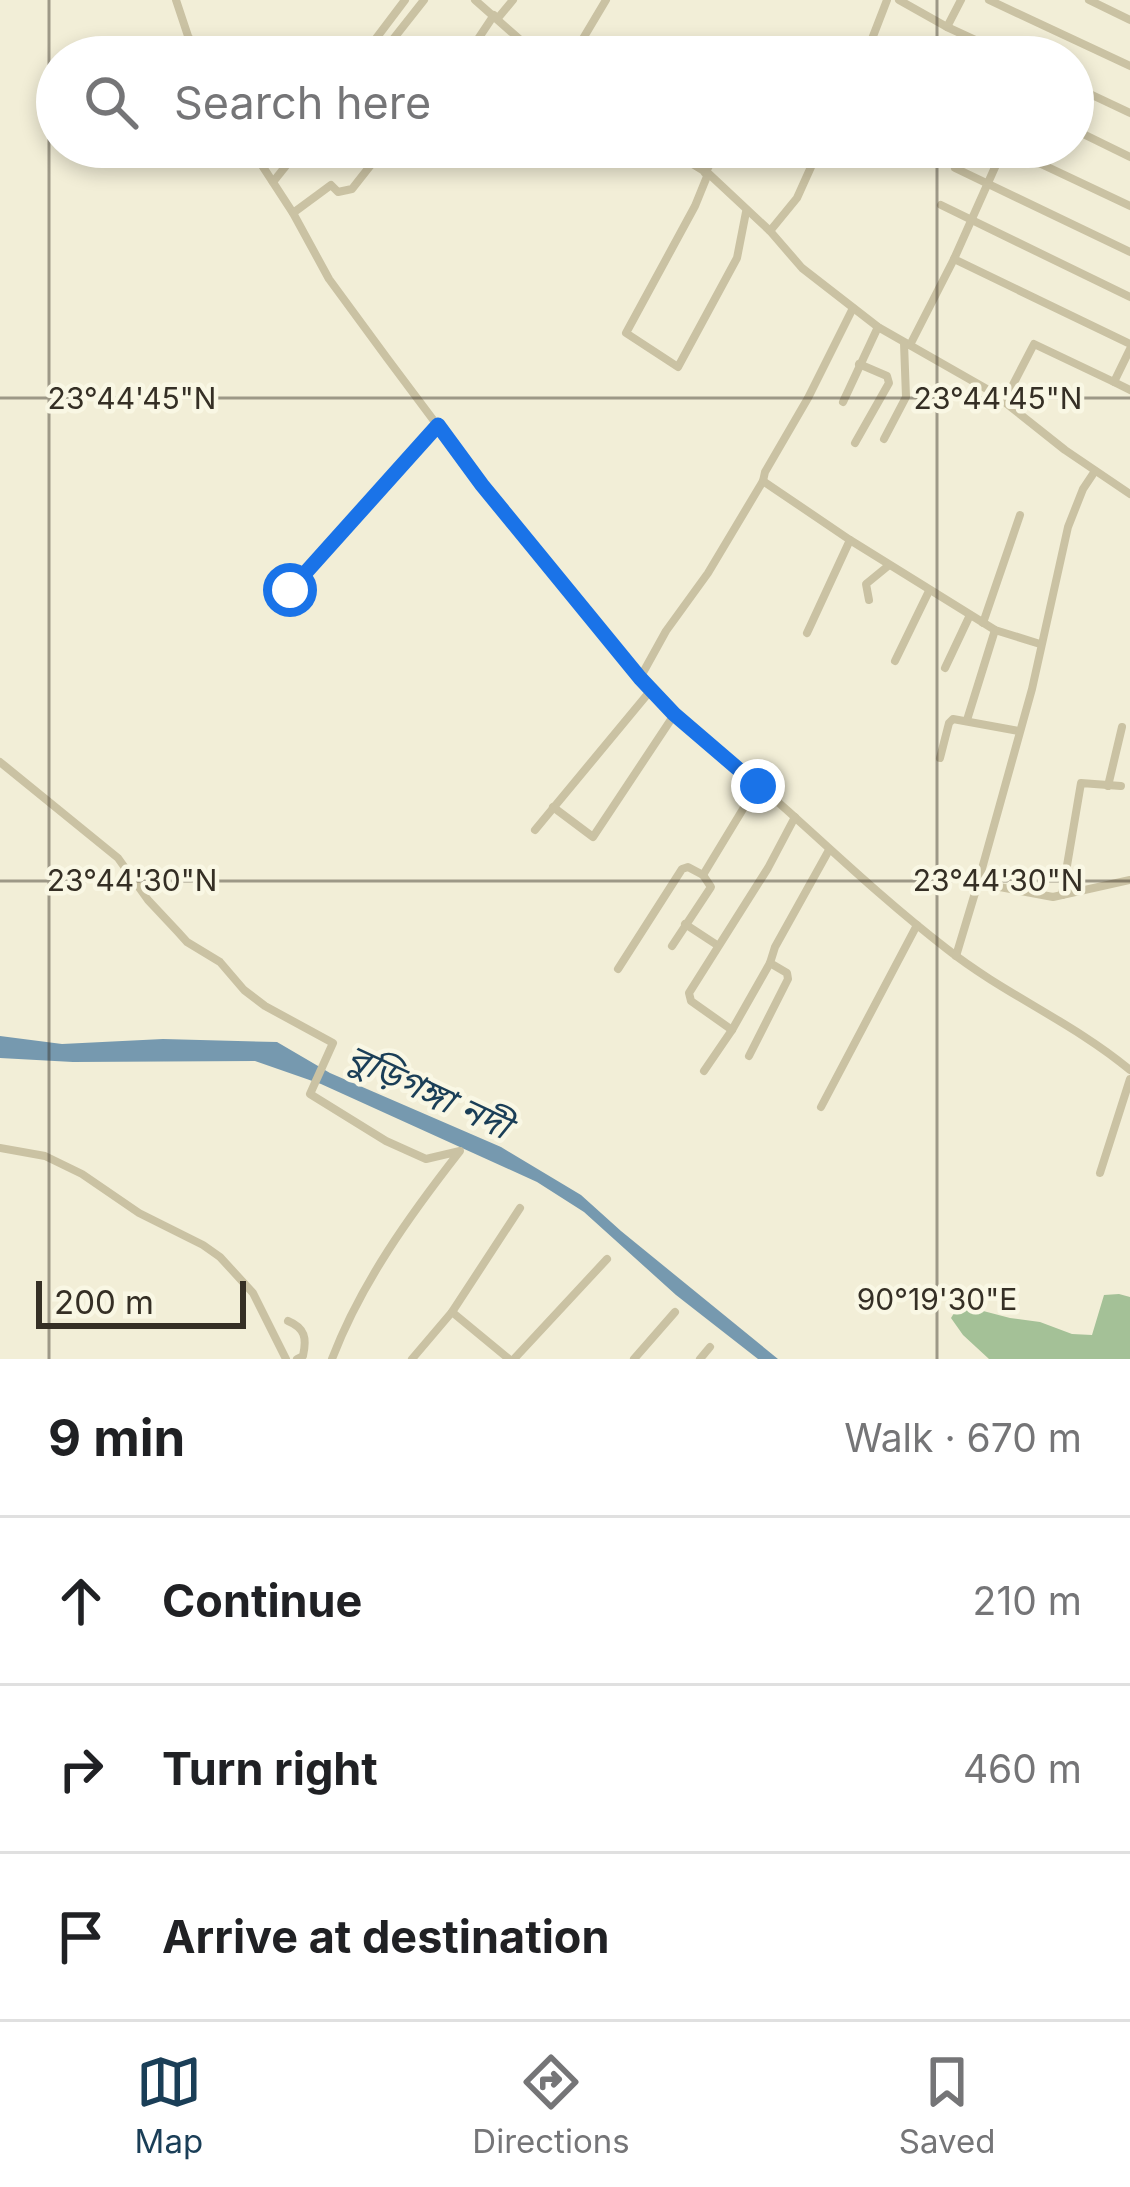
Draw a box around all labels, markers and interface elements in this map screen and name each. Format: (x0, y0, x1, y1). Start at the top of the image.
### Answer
search box (36, 36, 1094, 168)
icon: search (78, 69, 144, 135)
text: Search here (174, 75, 431, 130)
text: 23°44'45"N (48, 380, 216, 416)
text: 23°44'45"N (914, 380, 1082, 416)
route start (263, 563, 317, 617)
route end (731, 759, 785, 813)
text: 23°44'30"N (47, 862, 217, 898)
text: 23°44'30"N (913, 862, 1083, 898)
water label: বুড়িগঙ্গা নদী (340, 1034, 524, 1151)
scale bar (36, 1275, 246, 1328)
text: 90°19'30"E (857, 1281, 1017, 1317)
text: 200 m (54, 1282, 154, 1322)
text: 9 min (48, 1407, 185, 1468)
text: Walk · 670 m (844, 1414, 1082, 1461)
icon: ahead (48, 1568, 114, 1634)
text: Continue (162, 1573, 362, 1628)
text: 210 m (973, 1577, 1082, 1624)
icon: right (48, 1736, 114, 1802)
text: Turn right (162, 1741, 378, 1796)
text: 460 m (963, 1745, 1082, 1792)
icon: arrive (48, 1904, 114, 1970)
text: Arrive at destination (162, 1909, 609, 1964)
tab: Map (135, 2049, 203, 2161)
tab: Directions (472, 2049, 630, 2161)
tab: Saved (899, 2049, 995, 2161)

